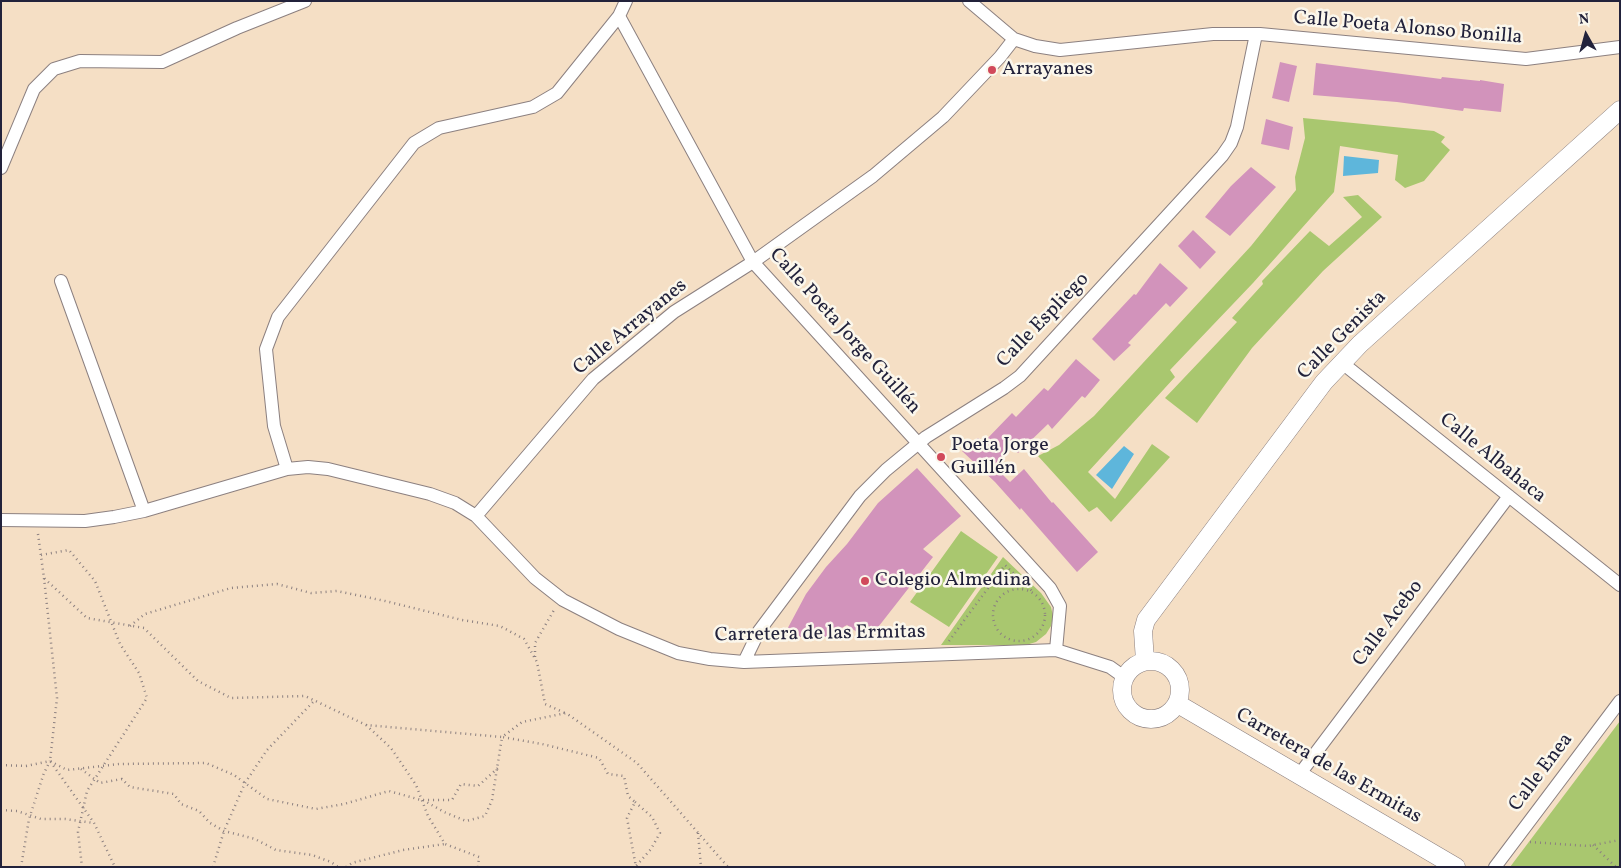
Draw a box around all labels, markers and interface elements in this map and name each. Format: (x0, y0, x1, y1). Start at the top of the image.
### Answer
street label: Calle Poeta Alonso Bonilla (1293, 7, 1523, 51)
north arrow (1561, 10, 1611, 60)
text: N (1578, 10, 1590, 30)
place label: Arrayanes (1002, 58, 1093, 82)
marker: Arrayanes (986, 64, 998, 76)
street label: Calle Poeta Jorge Guillén (763, 244, 925, 420)
street label: Calle Espliego (993, 269, 1095, 373)
street label: Calle Arrayanes (569, 275, 693, 381)
street label: Calle Genista (1293, 286, 1393, 386)
street label: Calle Albahaca (1434, 409, 1550, 509)
place label: Poeta Jorge Guillén (951, 434, 1049, 481)
marker: Poeta Jorge Guillén (935, 451, 947, 463)
place label: Colegio Almedina (875, 569, 1031, 593)
marker: Colegio Almedina (859, 575, 871, 587)
street label: Calle Acebo (1349, 576, 1429, 672)
street label: Carretera de las Ermitas (714, 621, 926, 649)
street label: Carretera de las Ermitas (1231, 704, 1425, 830)
street label: Calle Enea (1505, 729, 1579, 817)

